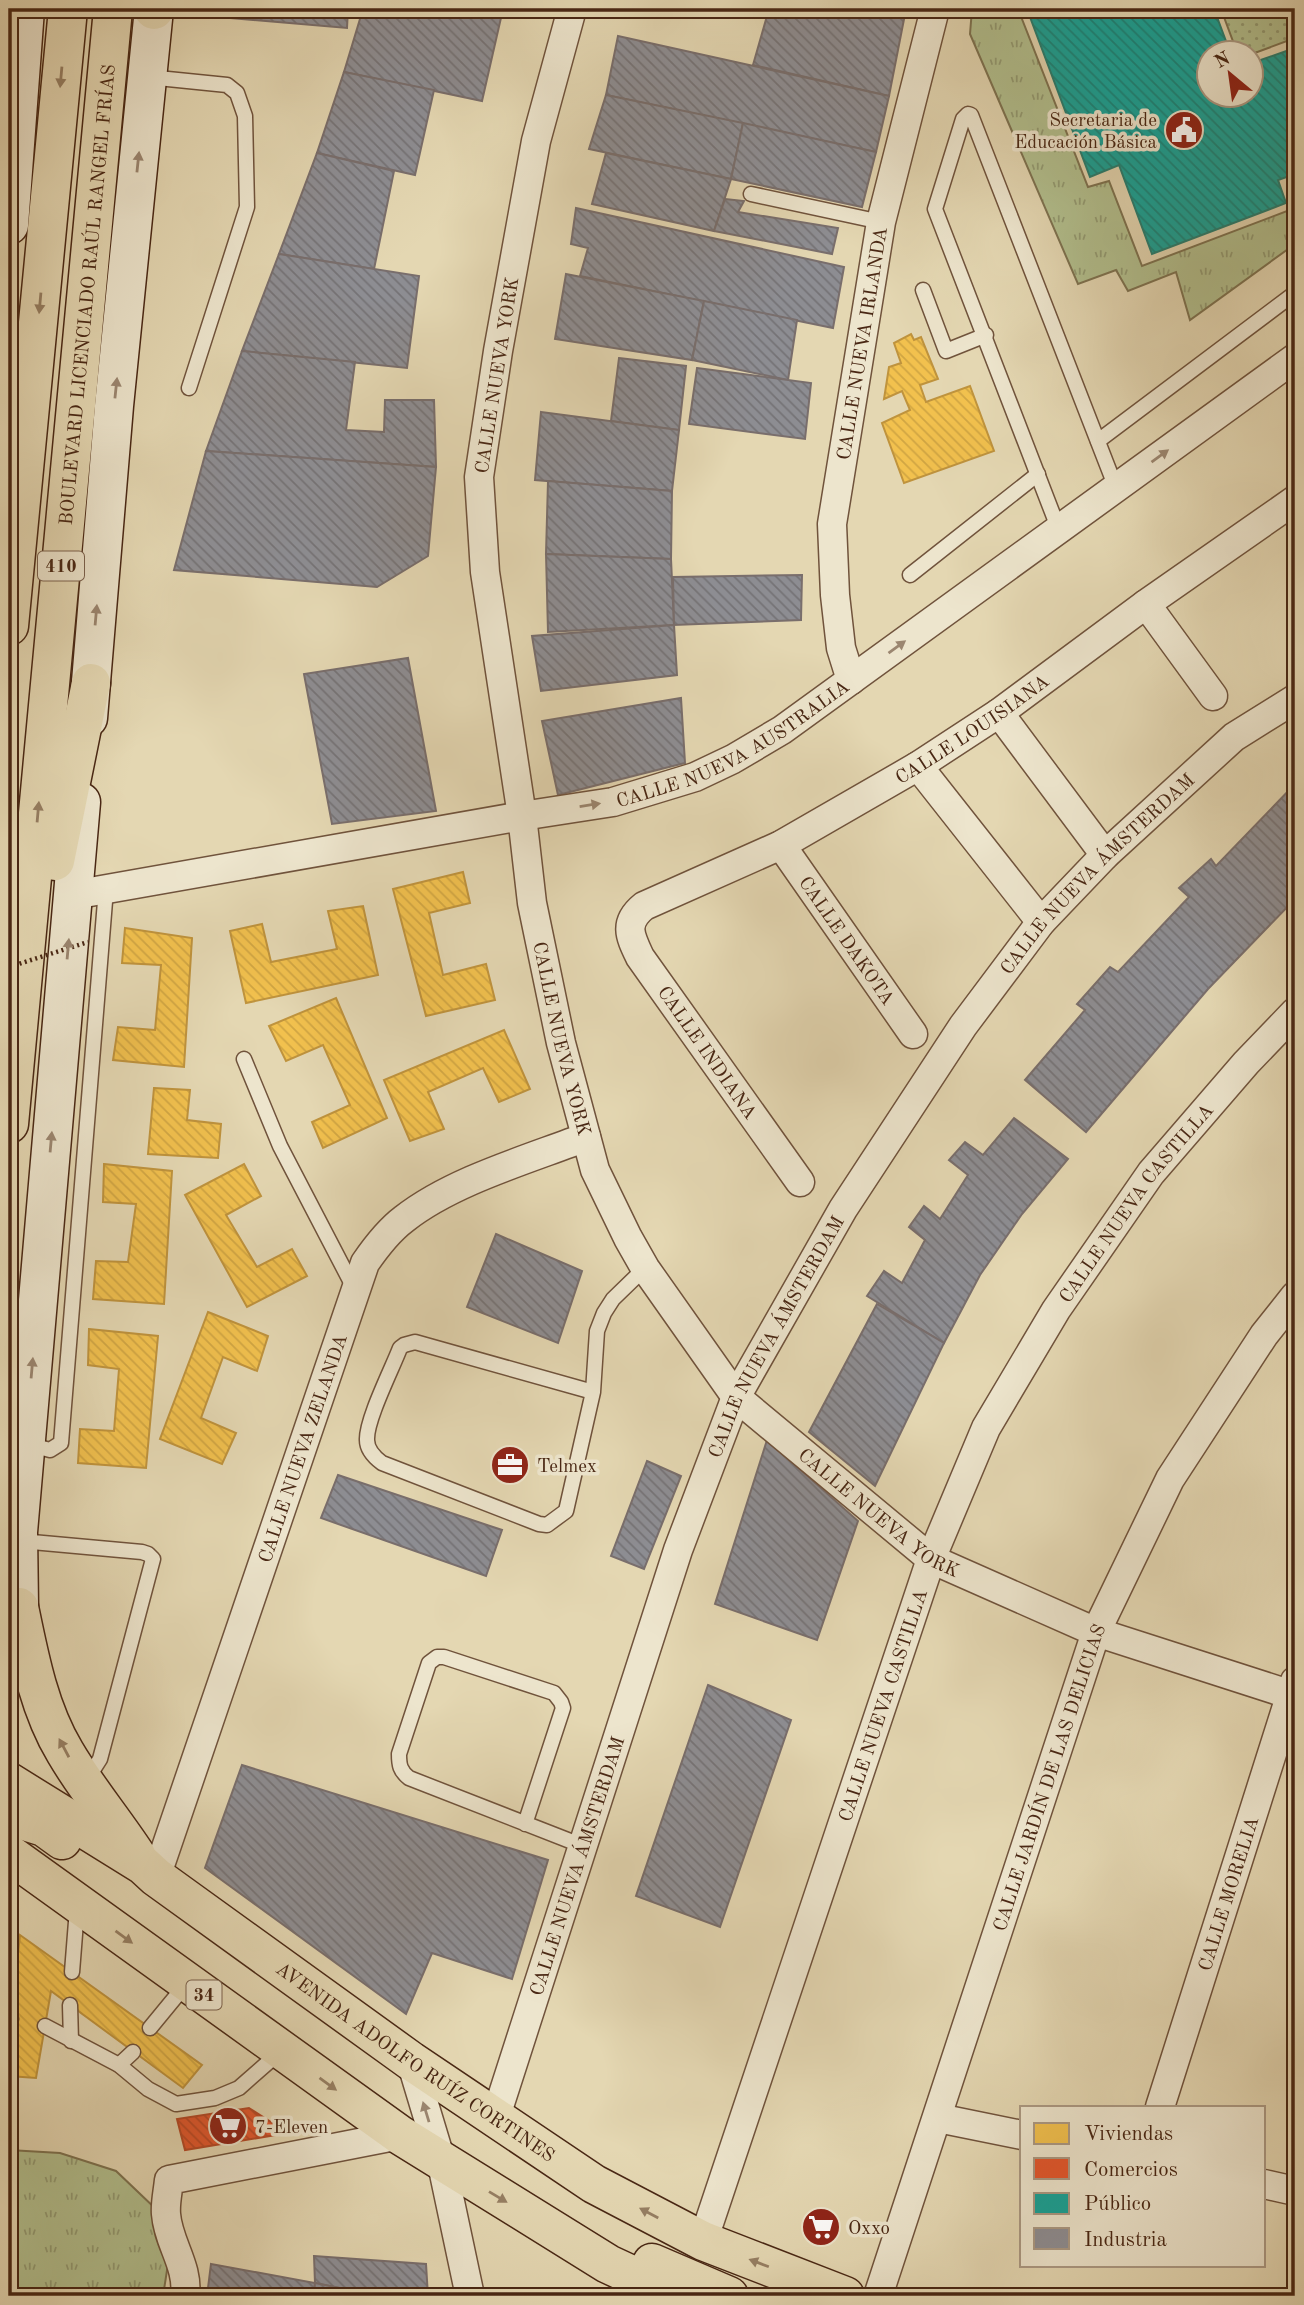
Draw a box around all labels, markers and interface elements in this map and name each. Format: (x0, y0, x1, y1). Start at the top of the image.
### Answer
north arrow (1196, 38, 1266, 108)
text: N (1212, 49, 1234, 73)
street label: BOULEVARD LICENCIADO RAÚL RANGEL FRÍAS (58, 63, 120, 526)
one-way arrow (55, 66, 66, 88)
public building icon: Secretaria de Educación Básica (1163, 109, 1205, 151)
place label: Secretaria de Educación Básica (1014, 112, 1158, 153)
one-way arrow (133, 150, 144, 172)
street label: CALLE NUEVA IRLANDA (836, 225, 892, 462)
street label: CALLE NUEVA YORK (474, 276, 523, 475)
one-way arrow (34, 292, 45, 314)
one-way arrow (111, 377, 122, 399)
one-way arrow (1151, 449, 1169, 463)
road number: 410 (38, 552, 84, 580)
one-way arrow (91, 603, 102, 625)
one-way arrow (888, 640, 906, 654)
street label: CALLE LOUISIANA (893, 672, 1054, 789)
street label: CALLE NUEVA AUSTRALIA (614, 677, 854, 812)
street label: CALLE NUEVA ÁMSTERDAM (998, 771, 1199, 979)
one-way arrow (579, 799, 601, 810)
one-way arrow (33, 801, 44, 823)
street label: CALLE DAKOTA (794, 874, 897, 1010)
one-way arrow (63, 938, 74, 960)
street label: CALLE NUEVA YORK (528, 940, 592, 1138)
street label: CALLE INDIANA (653, 983, 759, 1124)
street label: CALLE NUEVA CASTILLA (1057, 1101, 1218, 1307)
one-way arrow (46, 1130, 57, 1152)
street label: CALLE NUEVA ÁMSTERDAM (707, 1213, 849, 1461)
street label: CALLE NUEVA ZELANDA (257, 1332, 352, 1566)
one-way arrow (27, 1357, 38, 1379)
office icon: Telmex (489, 1444, 531, 1486)
street label: CALLE NUEVA YORK (794, 1446, 962, 1582)
place label: Telmex (537, 1458, 597, 1477)
street label: CALLE NUEVA CASTILLA (837, 1587, 932, 1825)
street label: CALLE JARDÍN DE LAS DELICIAS (991, 1622, 1110, 1934)
street label: CALLE NUEVA ÁMSTERDAM (528, 1734, 629, 1999)
one-way arrow (58, 1738, 70, 1758)
street label: CALLE MORELIA (1197, 1814, 1264, 1974)
one-way arrow (115, 1930, 133, 1944)
street label: AVENIDA ADOLFO RUÍZ CORTINES (272, 1960, 557, 2167)
road number: 34 (186, 1980, 222, 2010)
one-way arrow (319, 2077, 337, 2091)
one-way arrow (421, 2102, 431, 2123)
supermarket icon: 7-Eleven (207, 2105, 249, 2147)
legend (1020, 2106, 1266, 2266)
place label: 7-Eleven (255, 2119, 328, 2138)
text: Viviendas (1084, 2124, 1173, 2145)
text: Comercios (1084, 2160, 1178, 2181)
one-way arrow (488, 2191, 507, 2204)
text: Público (1084, 2194, 1151, 2215)
supermarket icon: Oxxo (800, 2206, 842, 2248)
one-way arrow (638, 2207, 658, 2219)
place label: Oxxo (848, 2220, 890, 2239)
text: Industria (1084, 2230, 1167, 2251)
one-way arrow (748, 2257, 769, 2268)

